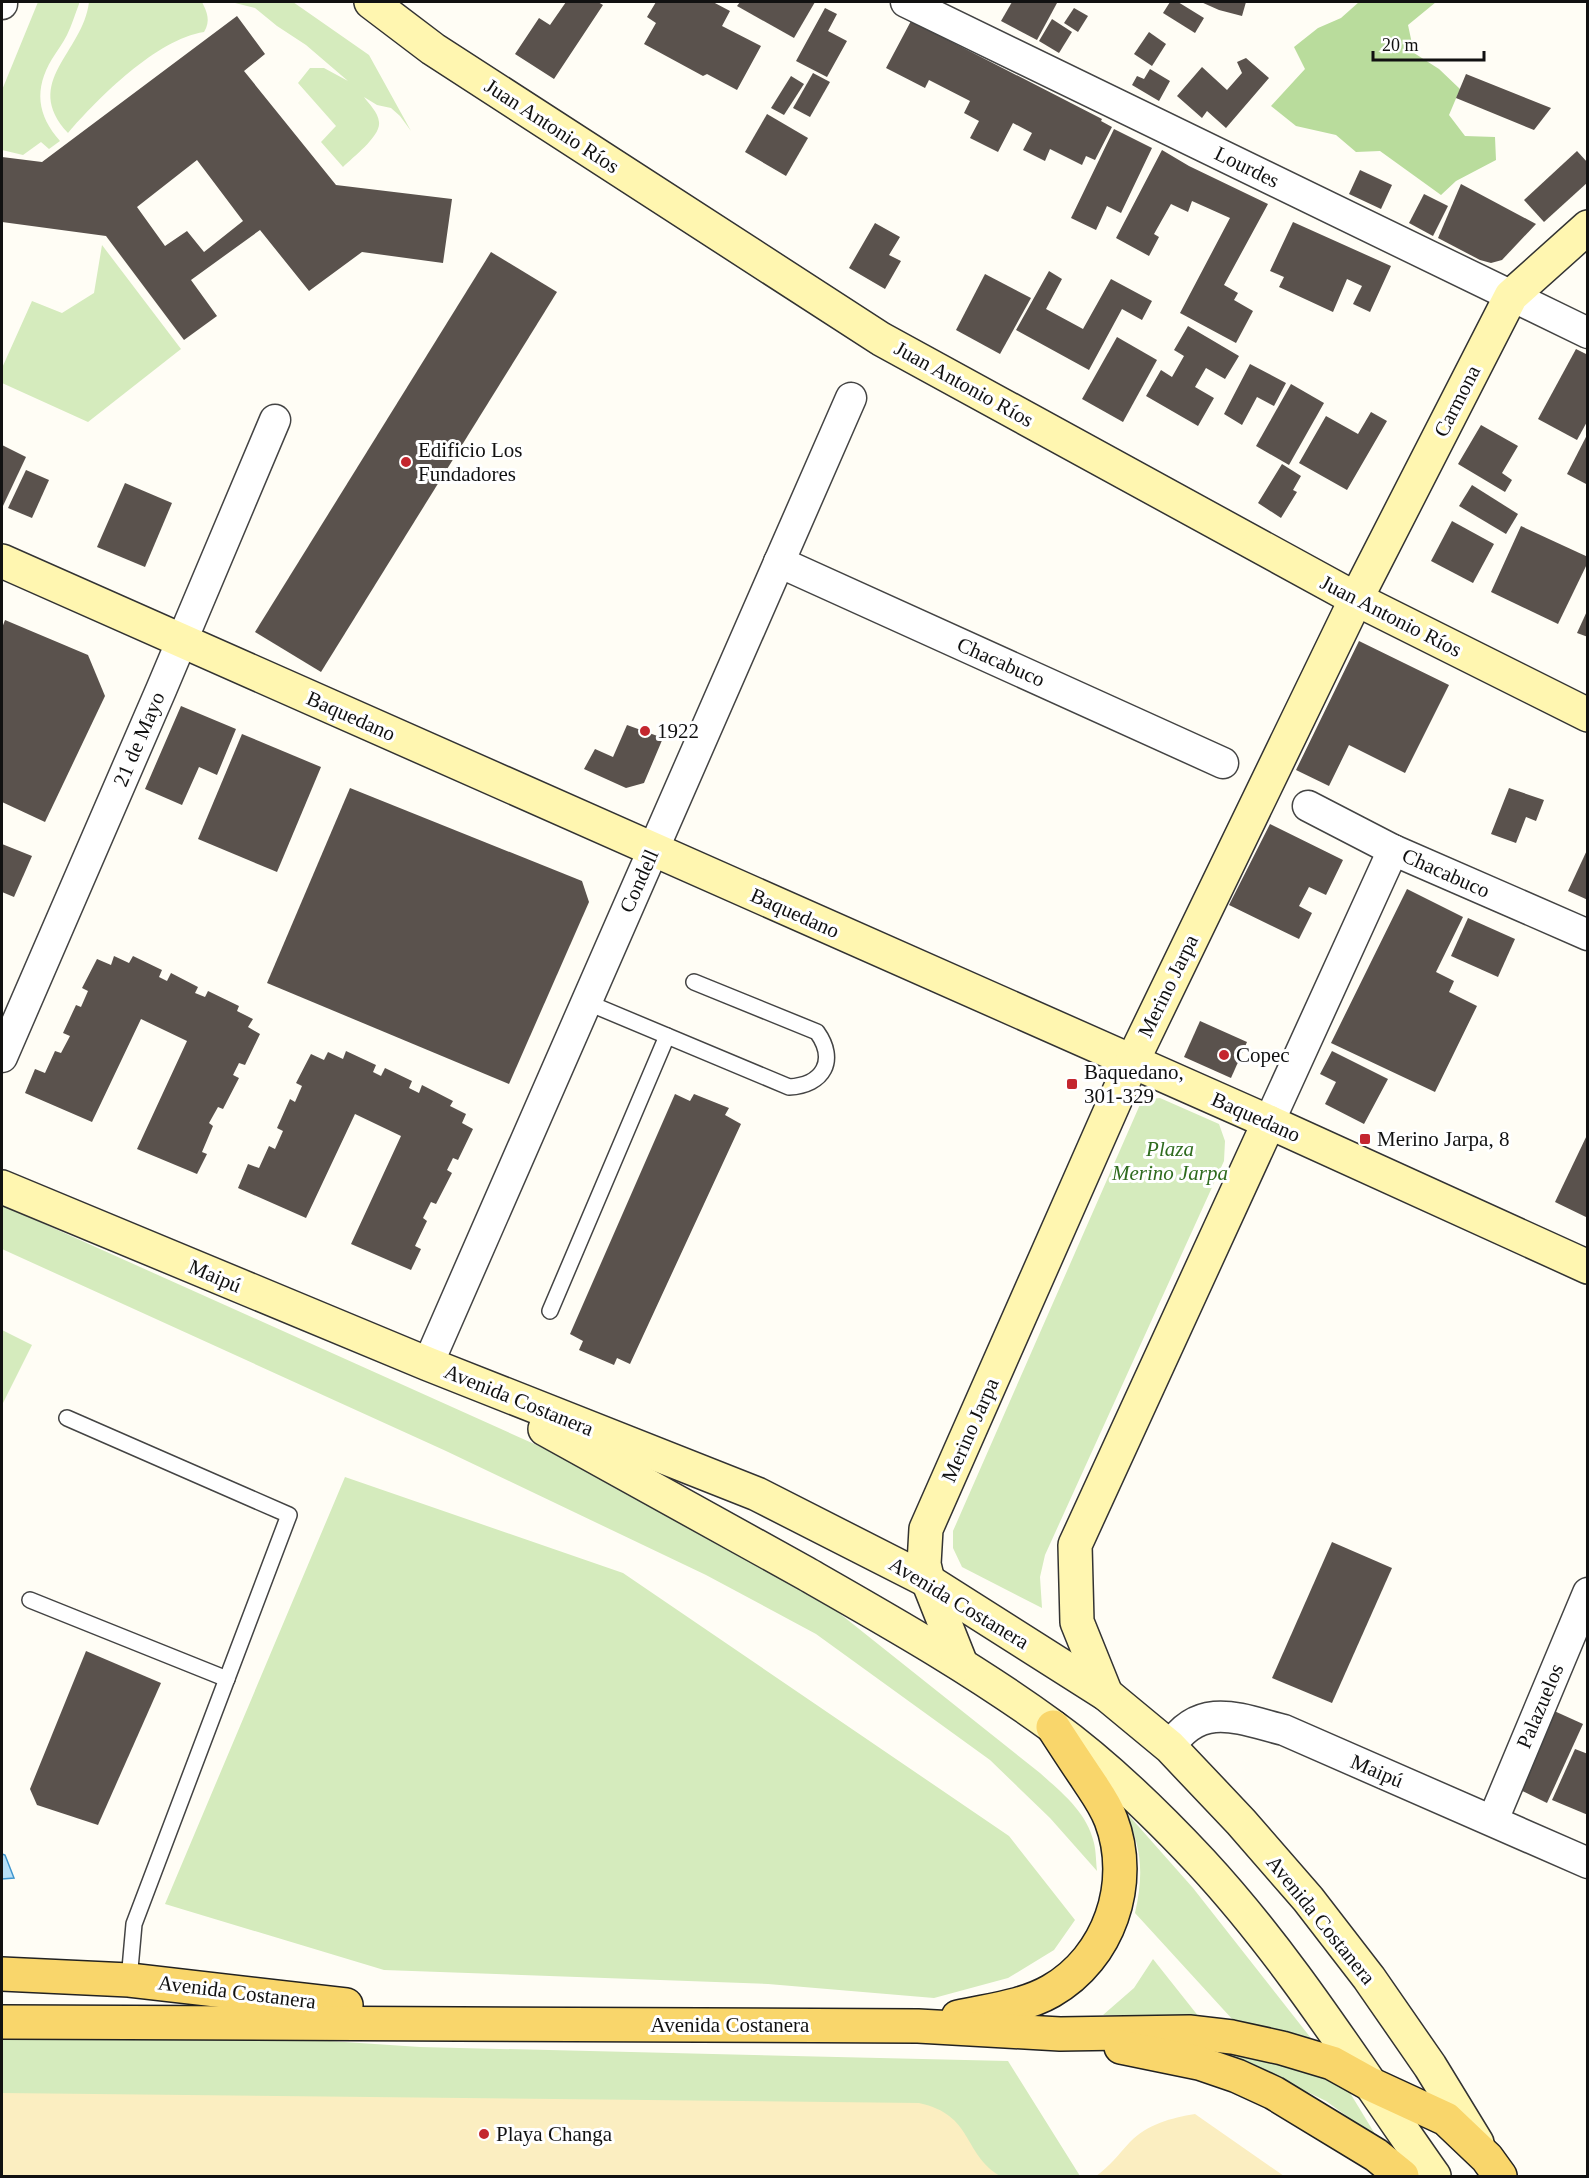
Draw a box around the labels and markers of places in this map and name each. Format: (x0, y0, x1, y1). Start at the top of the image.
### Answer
place label: Edificio Los Fundadores (418, 438, 522, 486)
marker: Edificio Los Fundadores (399, 455, 413, 469)
place label: 1922 (657, 719, 699, 743)
marker: 1922 (638, 724, 652, 738)
place label: Copec (1236, 1043, 1290, 1067)
marker: Copec (1217, 1048, 1231, 1062)
place label: Baquedano, 301-329 (1084, 1060, 1184, 1108)
marker: Baquedano, 301-329 (1065, 1077, 1079, 1091)
place label: Merino Jarpa, 8 (1377, 1127, 1509, 1151)
marker: Merino Jarpa, 8 (1358, 1132, 1372, 1146)
place label: Playa Changa (496, 2122, 613, 2146)
marker: Playa Changa (477, 2127, 491, 2141)

